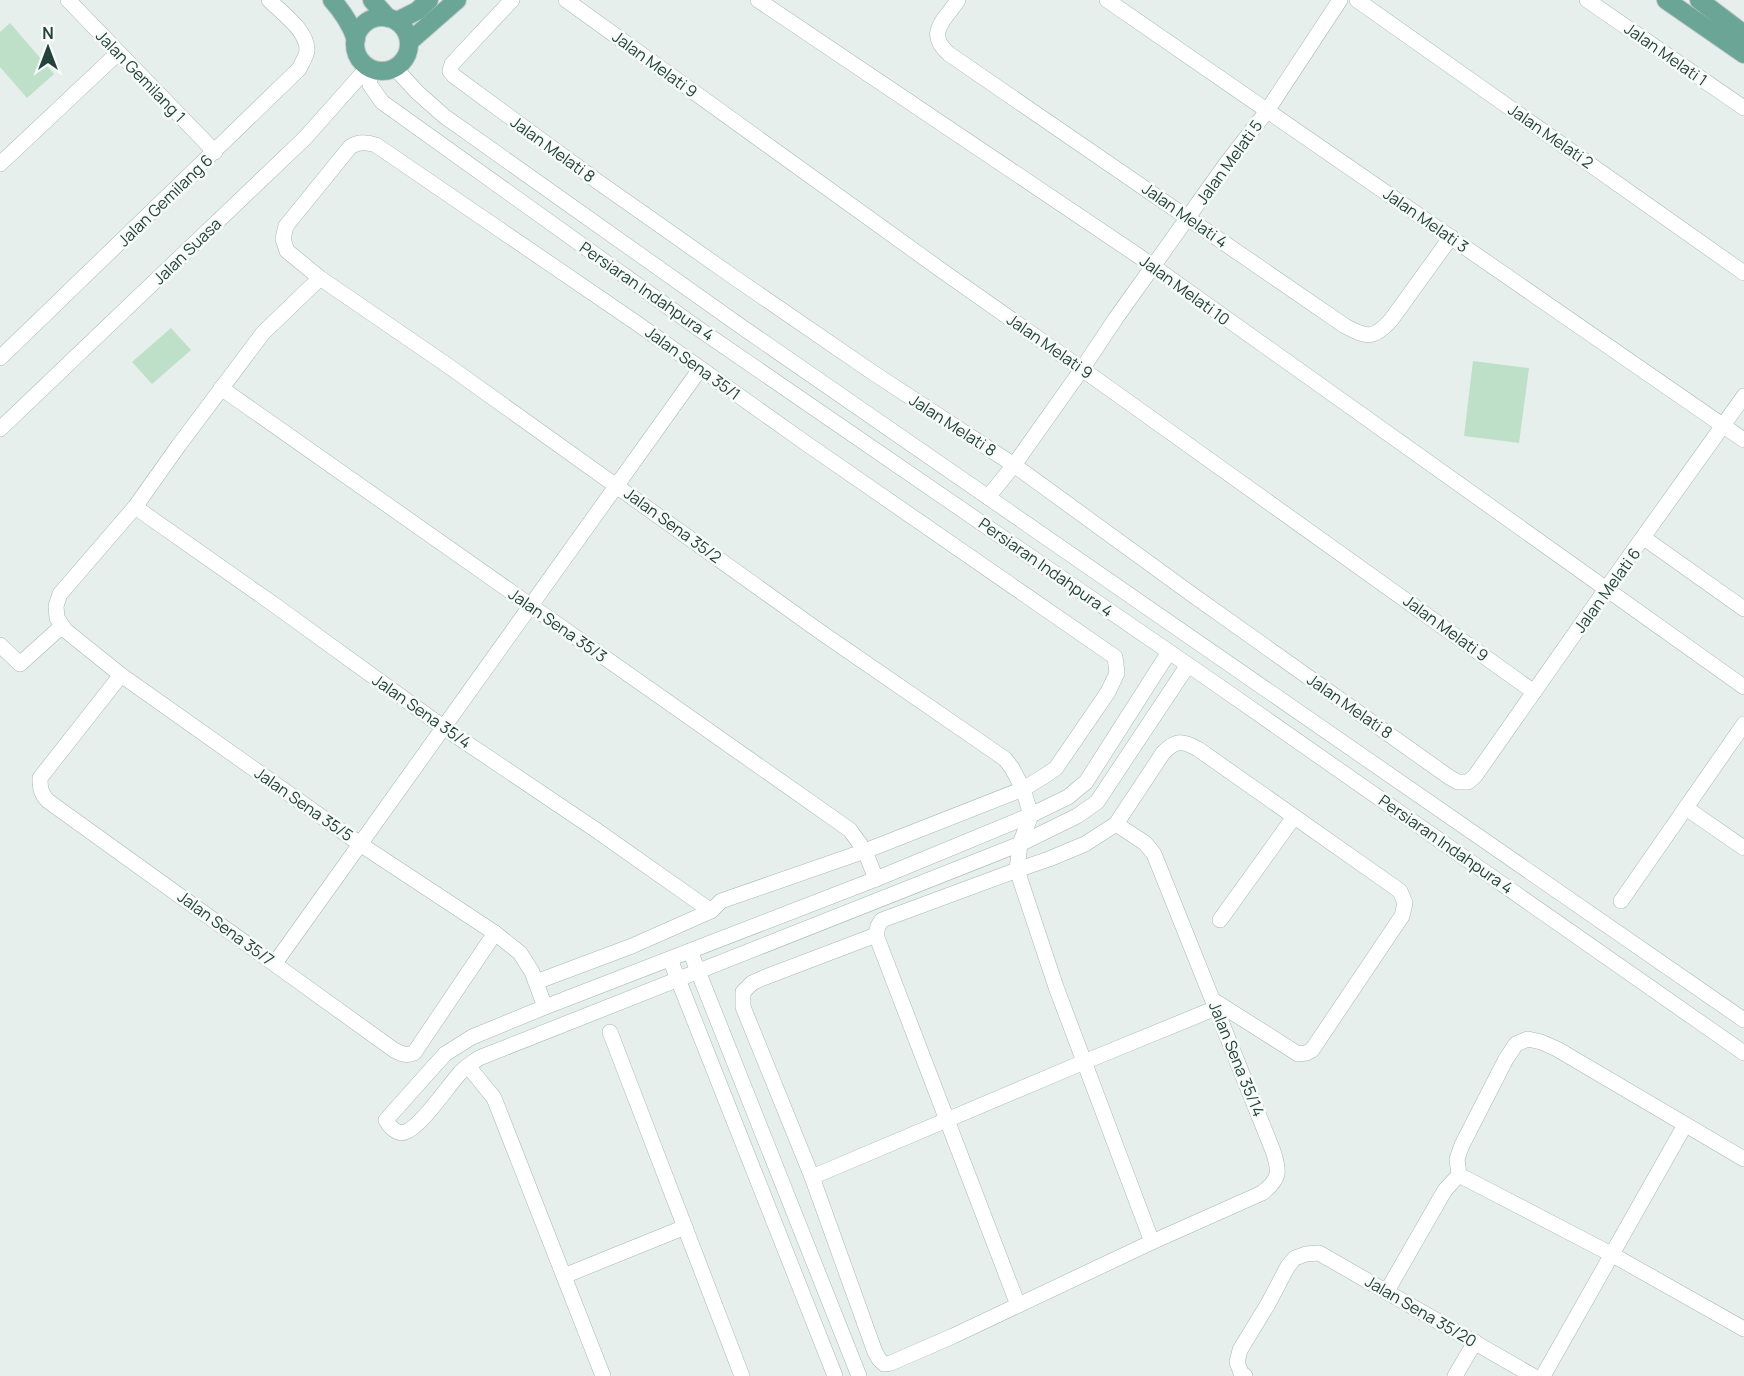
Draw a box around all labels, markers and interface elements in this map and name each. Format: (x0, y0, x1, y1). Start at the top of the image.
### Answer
street label: Jalan Melati 1 (1620, 17, 1712, 91)
north arrow (18, 18, 78, 78)
text: N (42, 22, 54, 44)
street label: Jalan Gemilang 1 (91, 25, 191, 127)
street label: Jalan Melati 9 (608, 26, 702, 102)
street label: Jalan Melati 2 (1504, 98, 1598, 174)
street label: Jalan Melati 8 (506, 111, 600, 187)
street label: Jalan Melati 5 (1191, 115, 1267, 209)
street label: Jalan Gemilang 6 (113, 149, 217, 251)
street label: Jalan Melati 4 (1138, 177, 1232, 253)
street label: Jalan Melati 3 (1379, 183, 1473, 257)
street label: Jalan Suasa (148, 213, 226, 289)
street label: Persiaran Indahpura 4 (575, 236, 719, 346)
street label: Jalan Melati 10 (1135, 250, 1235, 330)
street label: Jalan Melati 9 (1003, 308, 1097, 384)
street label: Jalan Sena 35/1 (641, 321, 745, 405)
street label: Jalan Melati 8 (905, 389, 1001, 461)
street label: Jalan Sena 35/2 (620, 482, 726, 568)
street label: Persiaran Indahpura 4 (974, 512, 1118, 622)
street label: Jalan Melati 6 (1569, 543, 1645, 637)
street label: Jalan Sena 35/3 (504, 583, 612, 667)
street label: Jalan Melati 9 (1399, 590, 1493, 666)
street label: Jalan Melati 8 (1303, 668, 1397, 744)
street label: Jalan Sena 35/4 (368, 669, 476, 753)
street label: Jalan Sena 35/5 (250, 762, 358, 846)
street label: Persiaran Indahpura 4 (1374, 789, 1518, 899)
street label: Jalan Sena 35/7 (173, 885, 279, 971)
street label: Jalan Sena 35/14 (1204, 998, 1270, 1120)
street label: Jalan Sena 35/20 (1361, 1270, 1481, 1352)

